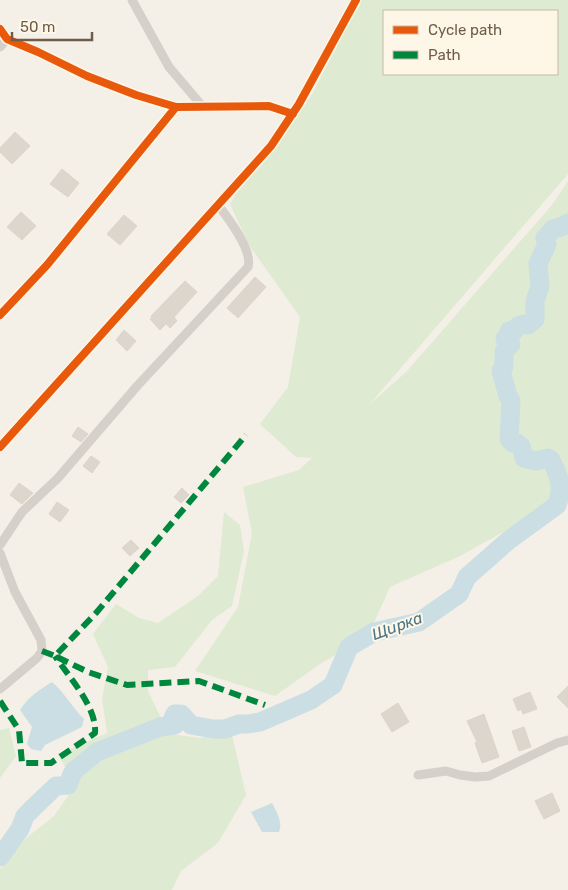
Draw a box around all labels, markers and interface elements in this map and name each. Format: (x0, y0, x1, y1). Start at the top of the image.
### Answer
scale bar (12, 10, 92, 42)
legend (383, 10, 558, 75)
text: 50 m (20, 18, 55, 36)
text: Cycle path (428, 21, 502, 39)
text: Path (428, 46, 461, 64)
water label: Щирка (369, 608, 425, 644)

